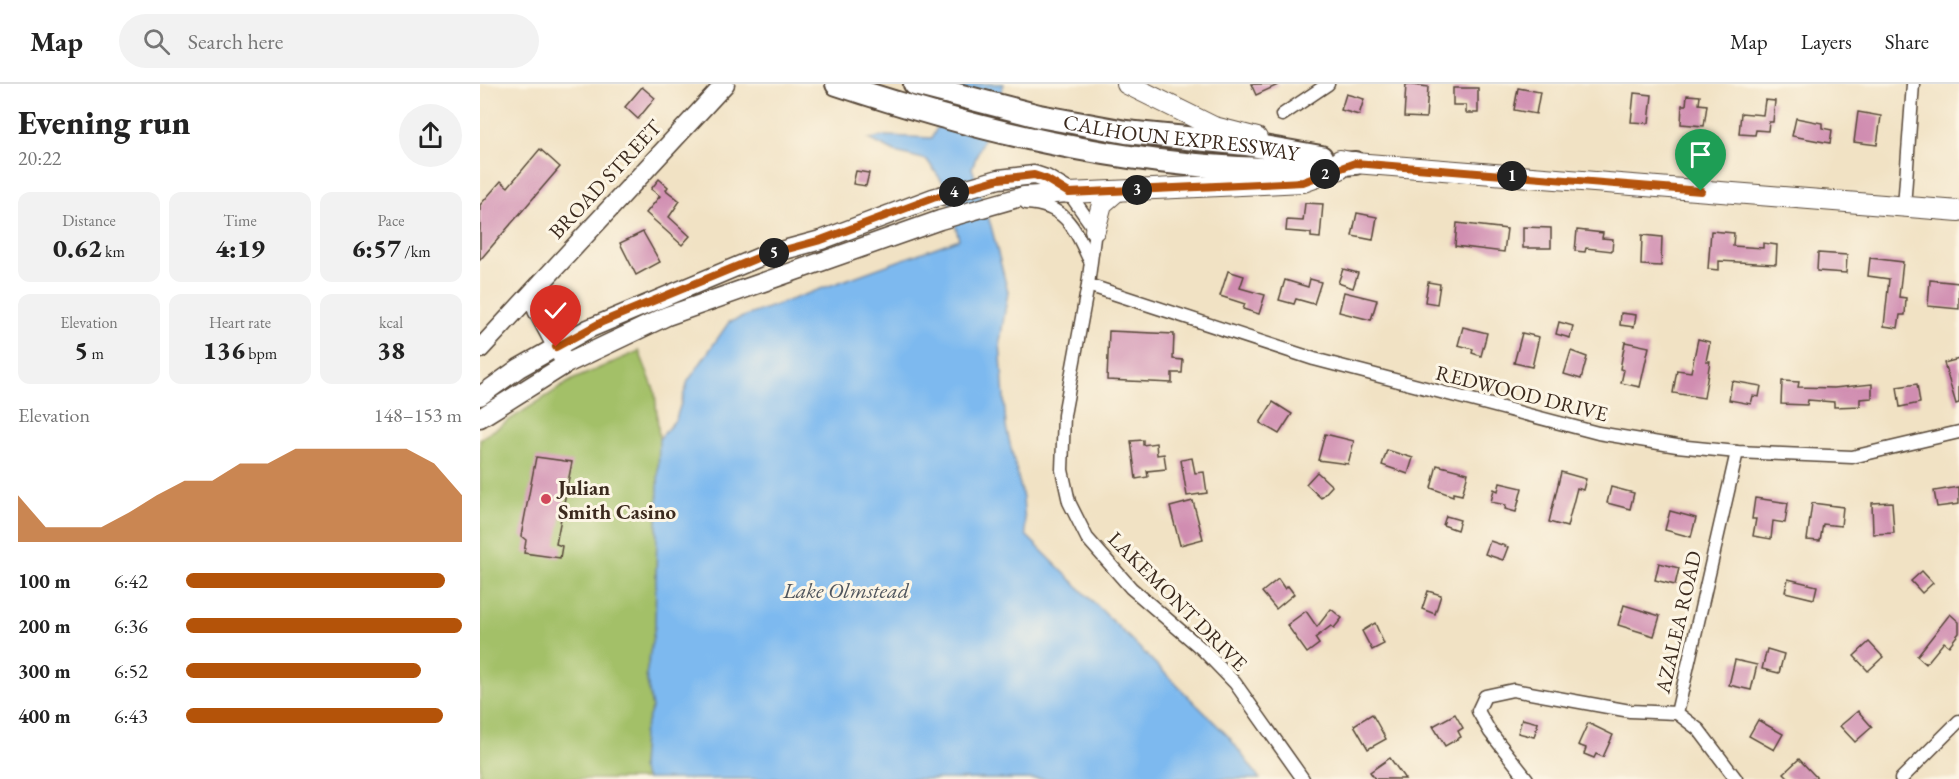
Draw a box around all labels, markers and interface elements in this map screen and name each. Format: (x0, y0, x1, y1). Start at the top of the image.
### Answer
search box (119, 14, 539, 68)
text: Map (30, 23, 83, 59)
icon: search (140, 25, 173, 58)
text: Search here (188, 27, 283, 56)
text: Map (1730, 28, 1768, 55)
text: Layers (1801, 28, 1852, 55)
text: Share (1885, 28, 1929, 55)
text: Evening run (18, 101, 190, 144)
button: share (399, 104, 462, 167)
street label: CALHOUN EXPRESSWAY (1061, 107, 1303, 167)
street label: BROAD STREET (543, 113, 668, 244)
pin (1675, 129, 1726, 191)
icon: arrive (1684, 138, 1717, 171)
text: 20:22 (18, 145, 61, 171)
pin: 2 (1310, 159, 1340, 189)
pin: 1 (1497, 161, 1527, 191)
text: 2 (1321, 163, 1329, 184)
text: 1 (1508, 165, 1516, 186)
pin: 3 (1122, 175, 1152, 205)
pin: 4 (939, 177, 969, 207)
text: 3 (1133, 179, 1141, 200)
text: 4 (950, 181, 958, 202)
text: Distance (62, 210, 116, 231)
text: Time (223, 210, 257, 231)
text: Pace (378, 210, 404, 231)
text: 0.62 (53, 231, 102, 265)
text: 4:19 (215, 231, 265, 265)
text: 6:57 (351, 231, 401, 265)
pin: 5 (759, 238, 789, 268)
text: km (102, 241, 125, 262)
text: /km (401, 241, 431, 262)
text: 5 (770, 242, 778, 263)
pin (530, 285, 581, 347)
icon: check (539, 294, 572, 327)
text: Elevation (60, 312, 118, 333)
text: Heart rate (209, 312, 271, 333)
text: kcal (379, 312, 403, 333)
text: 5 (74, 333, 88, 367)
text: 136 (203, 333, 245, 367)
text: 38 (377, 333, 405, 367)
text: m (88, 343, 104, 364)
text: bpm (245, 343, 277, 364)
street label: REDWOOD DRIVE (1433, 359, 1611, 427)
text: Elevation (18, 402, 90, 428)
text: 148–153 m (374, 402, 462, 428)
place label: Julian Smith Casino (556, 474, 677, 525)
marker: Julian Smith Casino (539, 492, 553, 506)
street label: LAKEMONT DRIVE (1102, 525, 1254, 677)
street label: AZALEA ROAD (1648, 548, 1708, 697)
text: 100 m (18, 568, 71, 594)
text: 6:42 (114, 568, 148, 594)
water label: Lake Olmstead (782, 576, 910, 605)
text: 200 m (18, 613, 71, 639)
text: 6:36 (114, 613, 148, 639)
text: 300 m (18, 658, 71, 684)
text: 6:52 (114, 658, 148, 684)
text: 400 m (18, 703, 71, 729)
text: 6:43 (114, 703, 148, 729)

